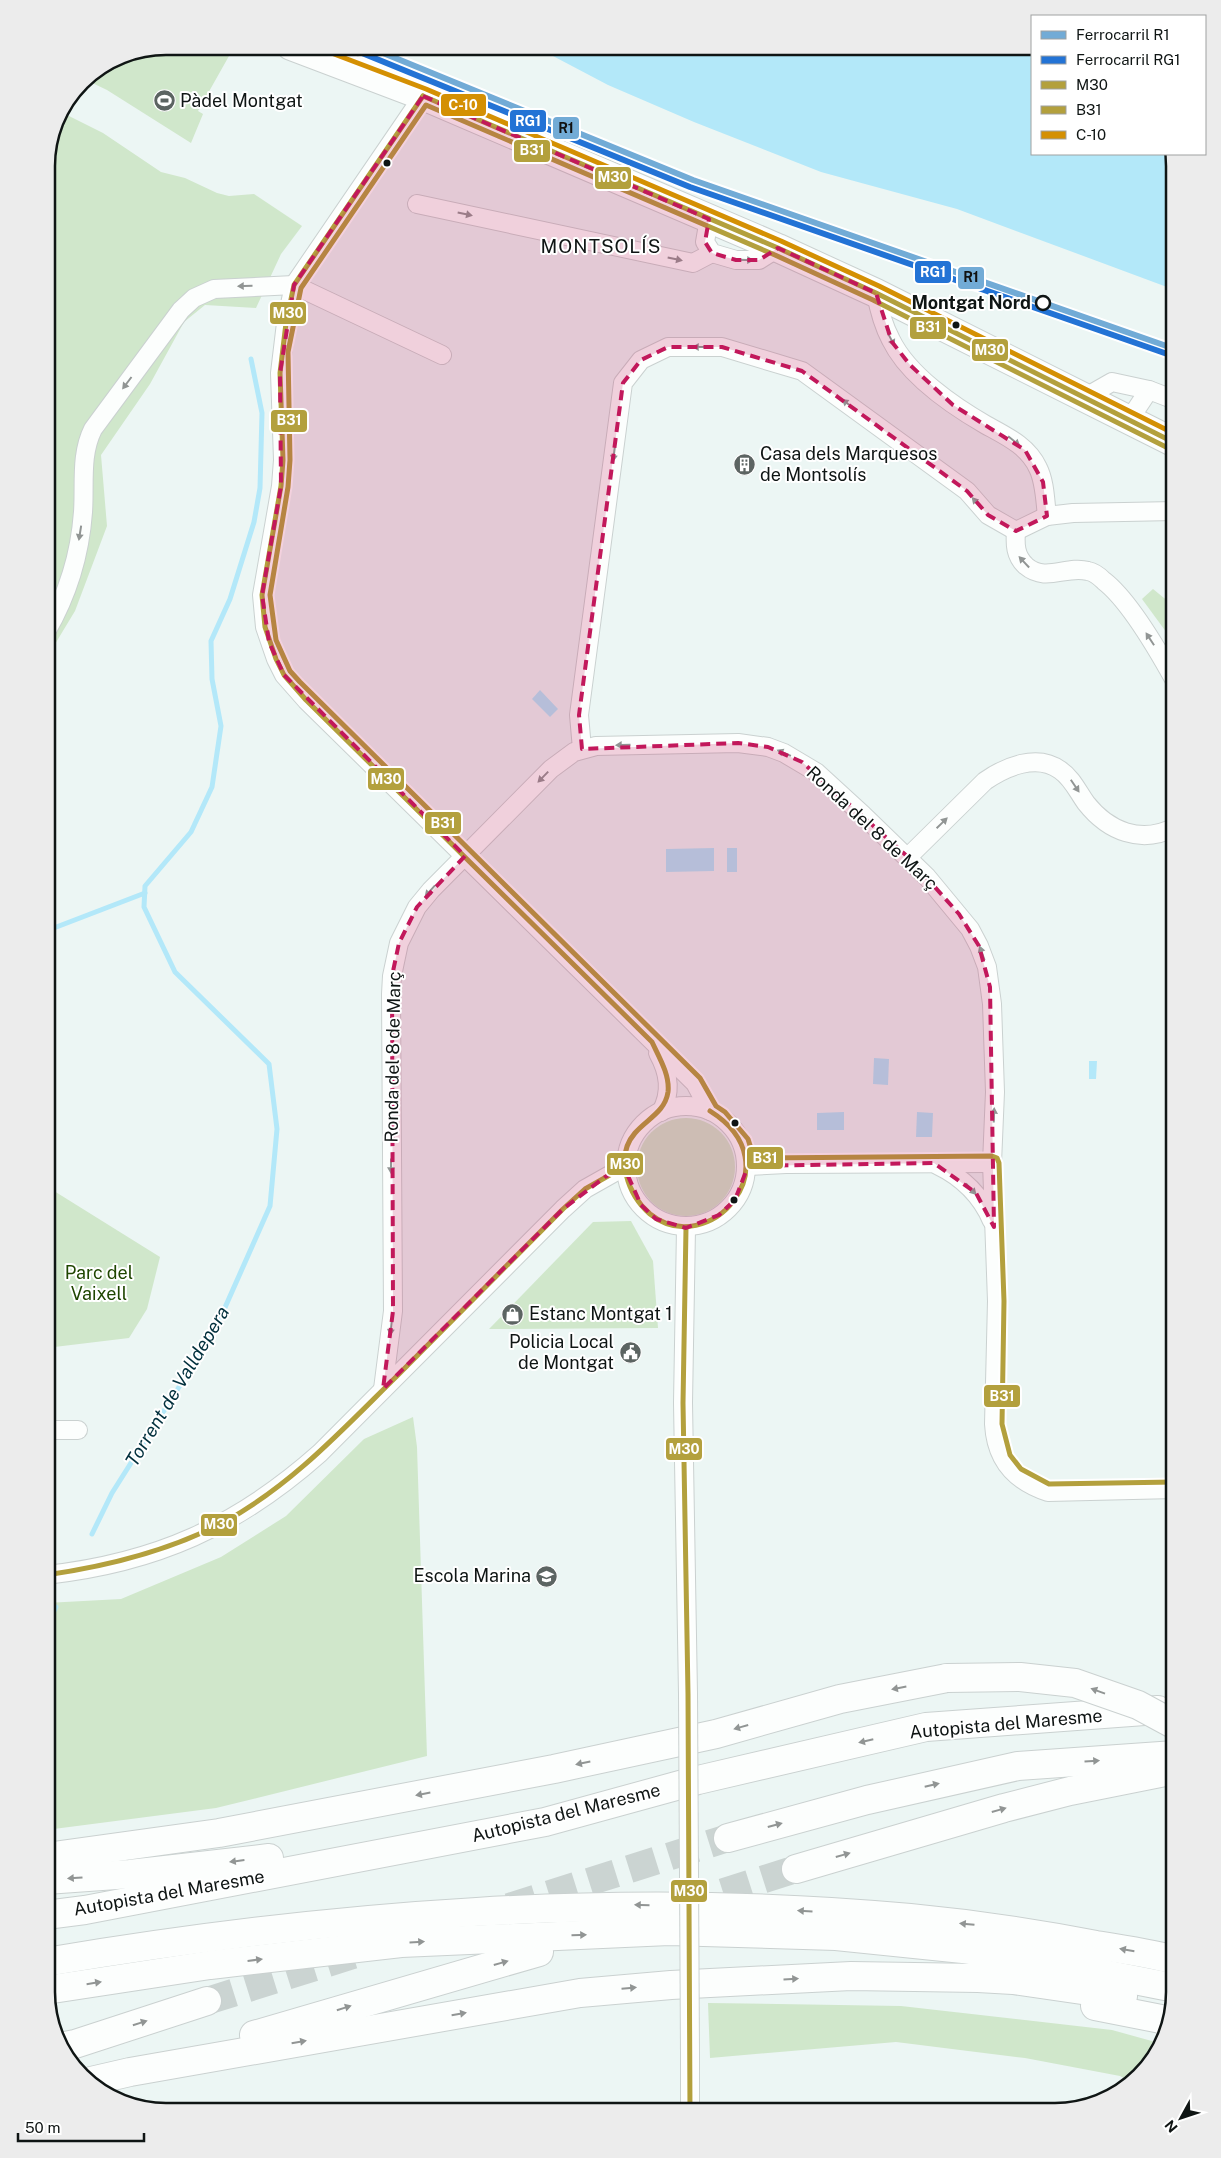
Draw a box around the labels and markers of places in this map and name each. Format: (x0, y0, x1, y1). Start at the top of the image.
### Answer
sports icon: Pàdel Montgat (152, 89, 176, 113)
place label: Pàdel Montgat (180, 90, 303, 111)
unlabelled marker (382, 158, 392, 168)
place label: Montgat Nord (911, 292, 1031, 313)
marker: Montgat Nord (1035, 295, 1051, 311)
unlabelled marker (951, 320, 961, 330)
place label: Casa dels Marquesos de Montsolís (760, 443, 937, 485)
building icon: Casa dels Marquesos de Montsolís (732, 452, 756, 476)
unlabelled marker (730, 1118, 740, 1128)
unlabelled marker (729, 1195, 739, 1205)
shop icon: Estanc Montgat 1 (501, 1302, 525, 1326)
place label: Estanc Montgat 1 (529, 1303, 673, 1324)
place label: Policia Local de Montgat (509, 1331, 614, 1373)
public building icon: Policia Local de Montgat (618, 1340, 642, 1364)
school or university icon: Escola Marina (535, 1564, 559, 1588)
place label: Escola Marina (414, 1565, 531, 1586)

